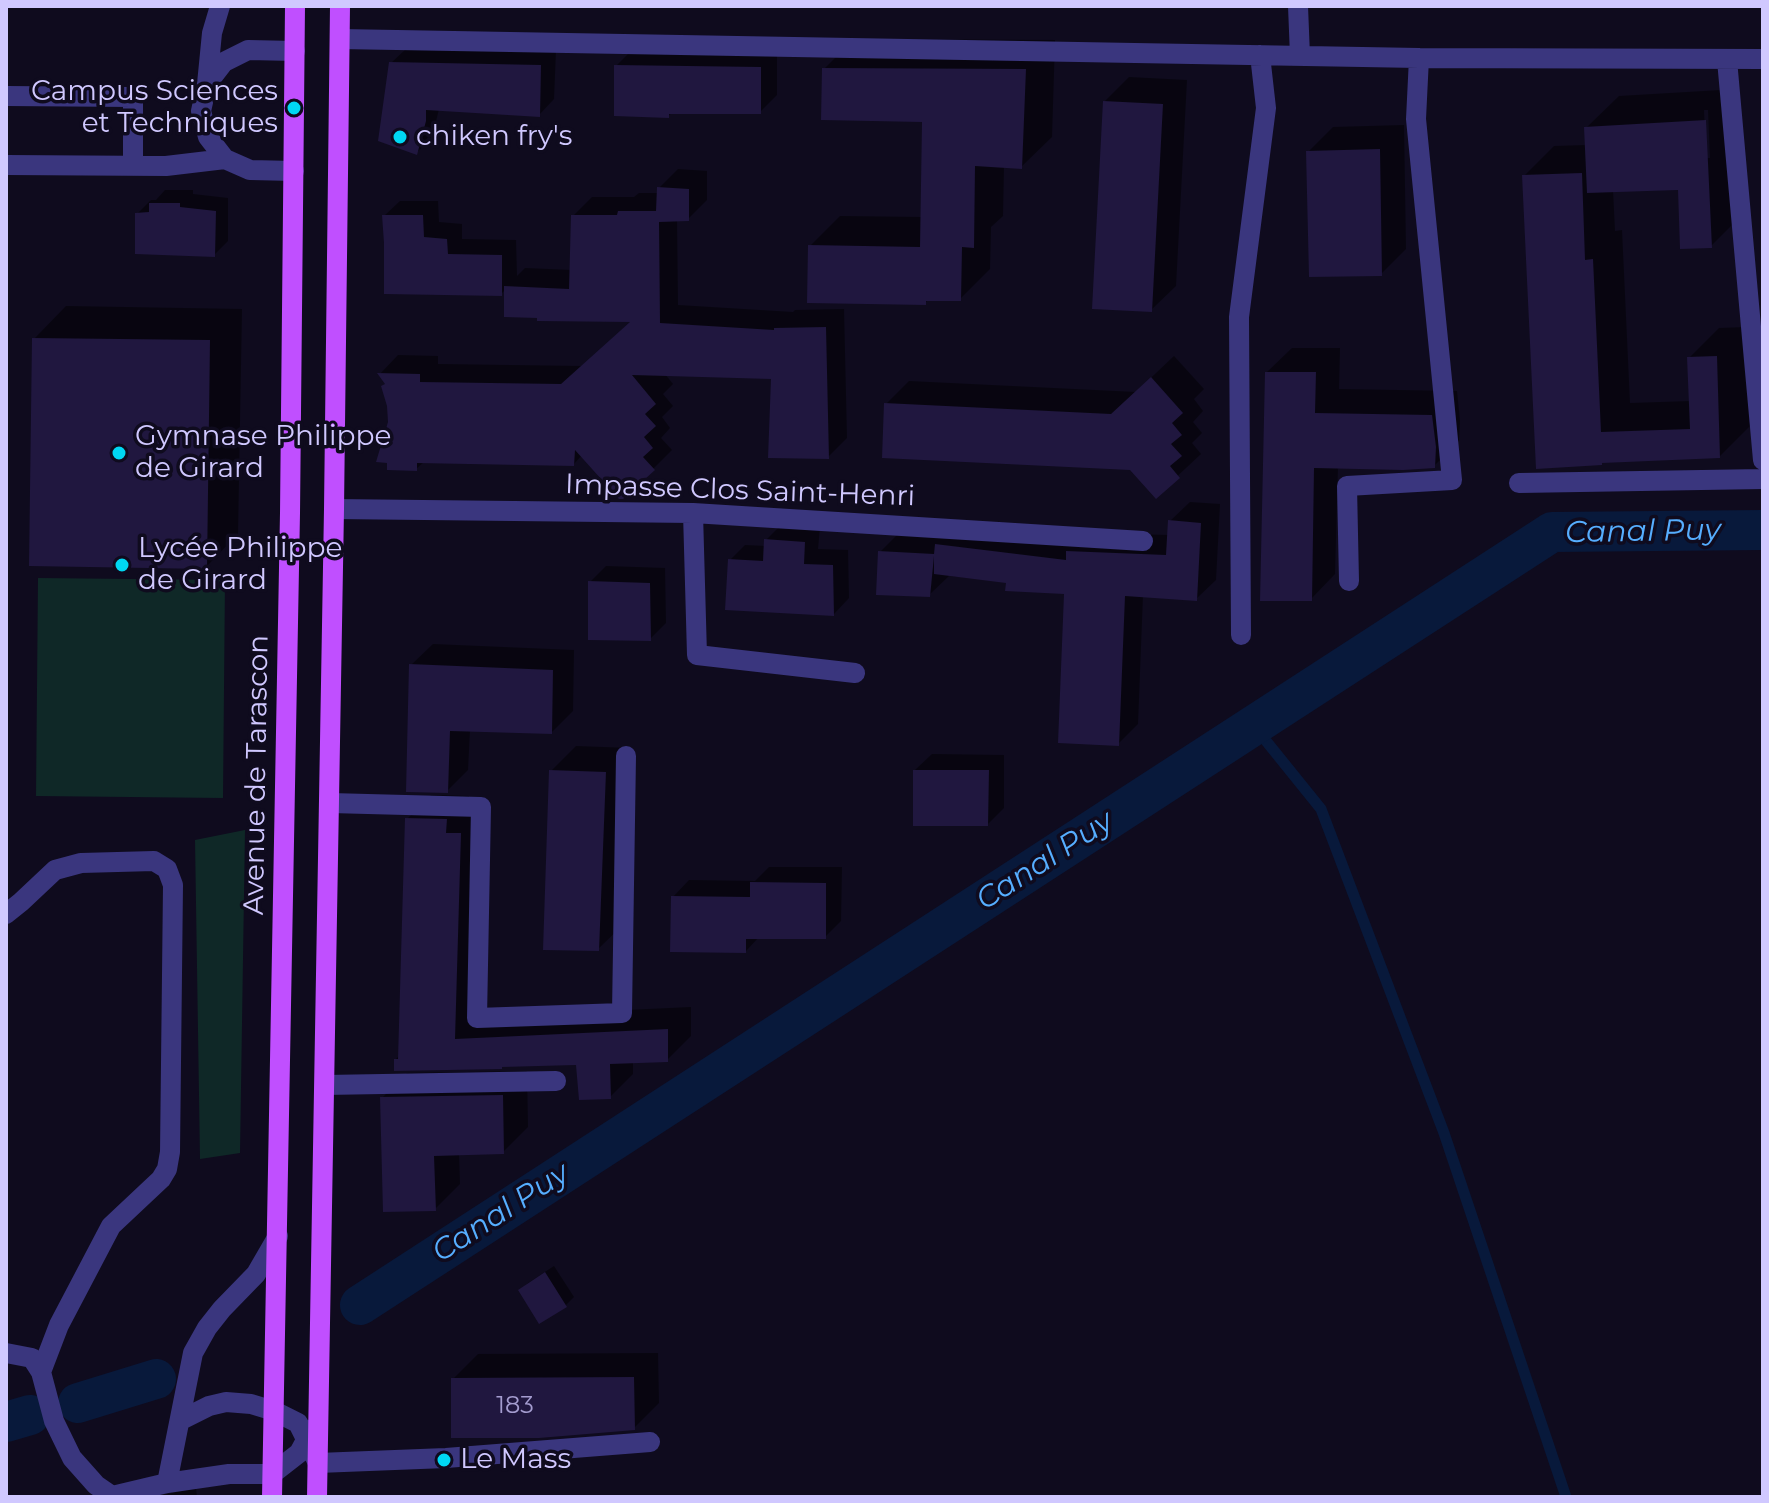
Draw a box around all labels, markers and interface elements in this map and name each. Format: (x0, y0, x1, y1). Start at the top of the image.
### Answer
place label: Campus Sciences et Techniques (31, 75, 278, 141)
marker: Campus Sciences et Techniques (285, 99, 303, 117)
place label: chiken fry's (416, 120, 572, 154)
marker: chiken fry's (391, 128, 409, 146)
place label: Gymnase Philippe de Girard (135, 420, 391, 486)
marker: Gymnase Philippe de Girard (110, 444, 128, 462)
street label: Impasse Clos Saint-Henri (564, 468, 916, 514)
water label: Canal Puy (1565, 513, 1721, 551)
place label: Lycée Philippe de Girard (138, 532, 342, 598)
marker: Lycée Philippe de Girard (113, 556, 131, 574)
street label: Avenue de Tarascon (238, 635, 276, 915)
water label: Canal Puy (970, 804, 1120, 918)
water label: Canal Puy (426, 1156, 576, 1270)
house number: 183 (496, 1392, 534, 1420)
place label: Le Mass (460, 1443, 571, 1477)
marker: Le Mass (435, 1451, 453, 1469)

